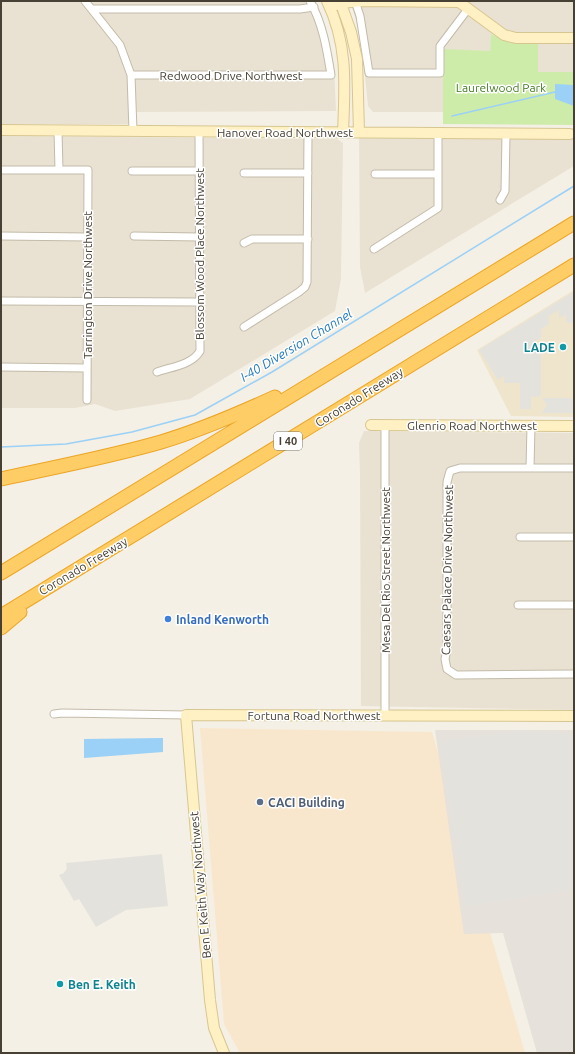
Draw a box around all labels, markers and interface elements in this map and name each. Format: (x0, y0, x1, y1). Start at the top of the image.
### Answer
street label: Redwood Drive Northwest (160, 69, 303, 82)
park label: Laurelwood Park (456, 81, 546, 94)
street label: Hanover Road Northwest (217, 126, 353, 139)
street label: Blossom Wood Place Northwest (193, 168, 206, 340)
street label: Tarrington Drive Northwest (81, 211, 94, 359)
water label: I-40 Diversion Channel (238, 306, 355, 384)
place label: LADE (524, 341, 555, 354)
marker: LADE (558, 342, 568, 352)
street label: Coronado Freeway (313, 365, 405, 429)
street label: Glenrio Road Northwest (407, 419, 537, 432)
road number: I 40 (274, 432, 302, 450)
street label: Caesars Palace Drive Northwest (439, 485, 455, 655)
street label: Mesa Del Rio Street Northwest (379, 487, 392, 653)
street label: Coronado Freeway (36, 534, 130, 598)
place label: Inland Kenworth (176, 613, 269, 626)
marker: Inland Kenworth (163, 614, 173, 624)
street label: Fortuna Road Northwest (247, 709, 381, 722)
place label: CACI Building (268, 796, 345, 809)
marker: CACI Building (255, 797, 265, 807)
street label: Ben E Keith Way Northwest (187, 811, 213, 959)
place label: Ben E. Keith (68, 978, 136, 991)
marker: Ben E. Keith (55, 979, 65, 989)

